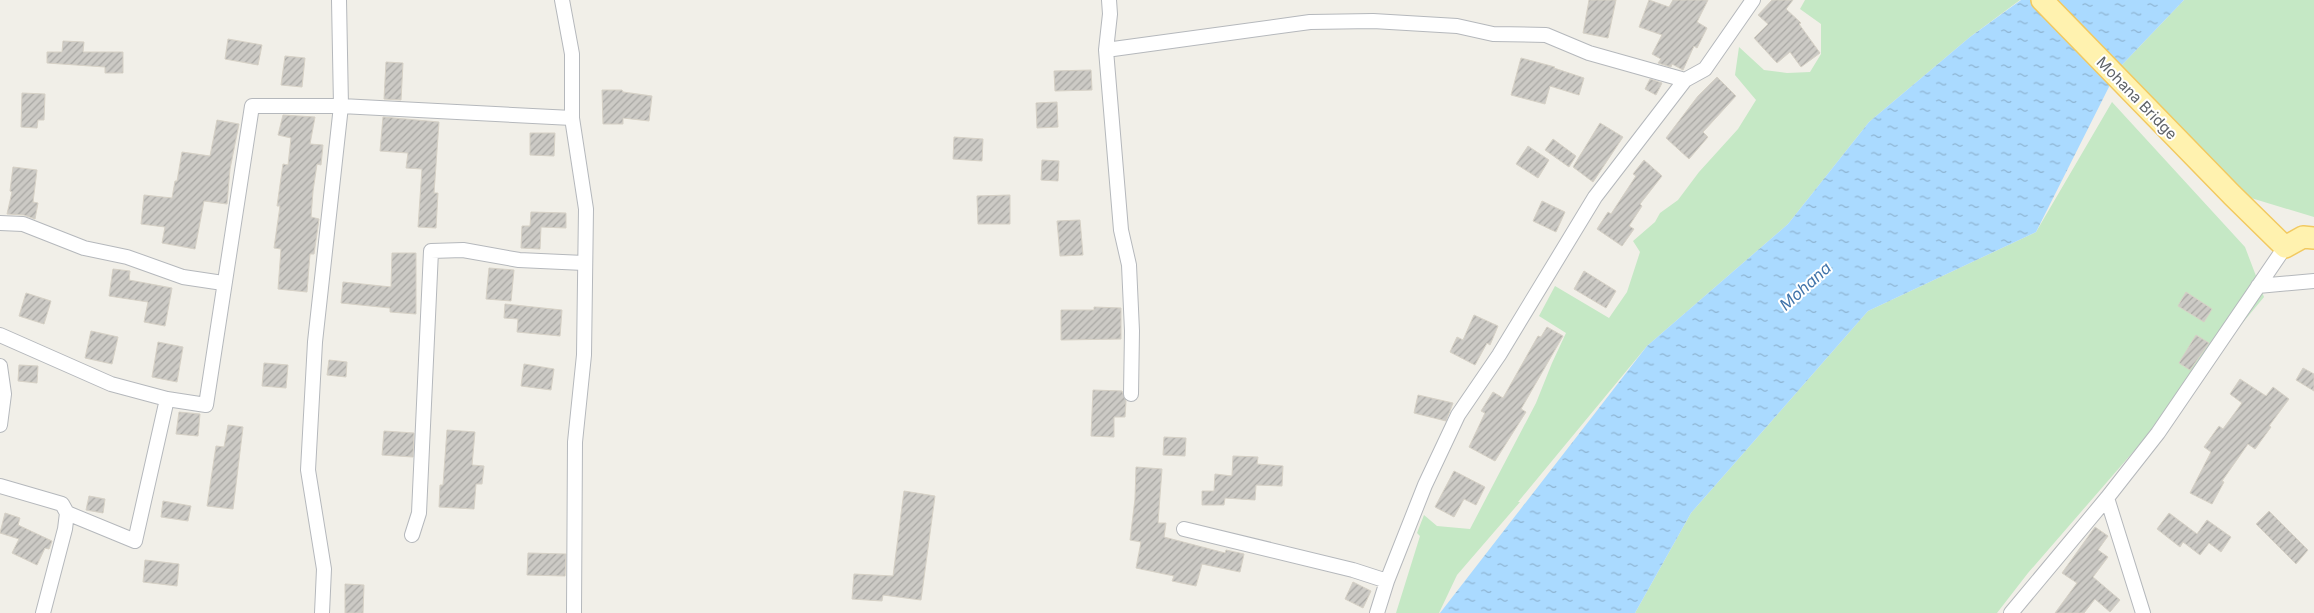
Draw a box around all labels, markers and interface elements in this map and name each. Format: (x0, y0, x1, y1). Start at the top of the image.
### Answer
street label: Mohana Bridge (2093, 53, 2181, 143)
water label: Mohana (1775, 258, 1835, 314)

